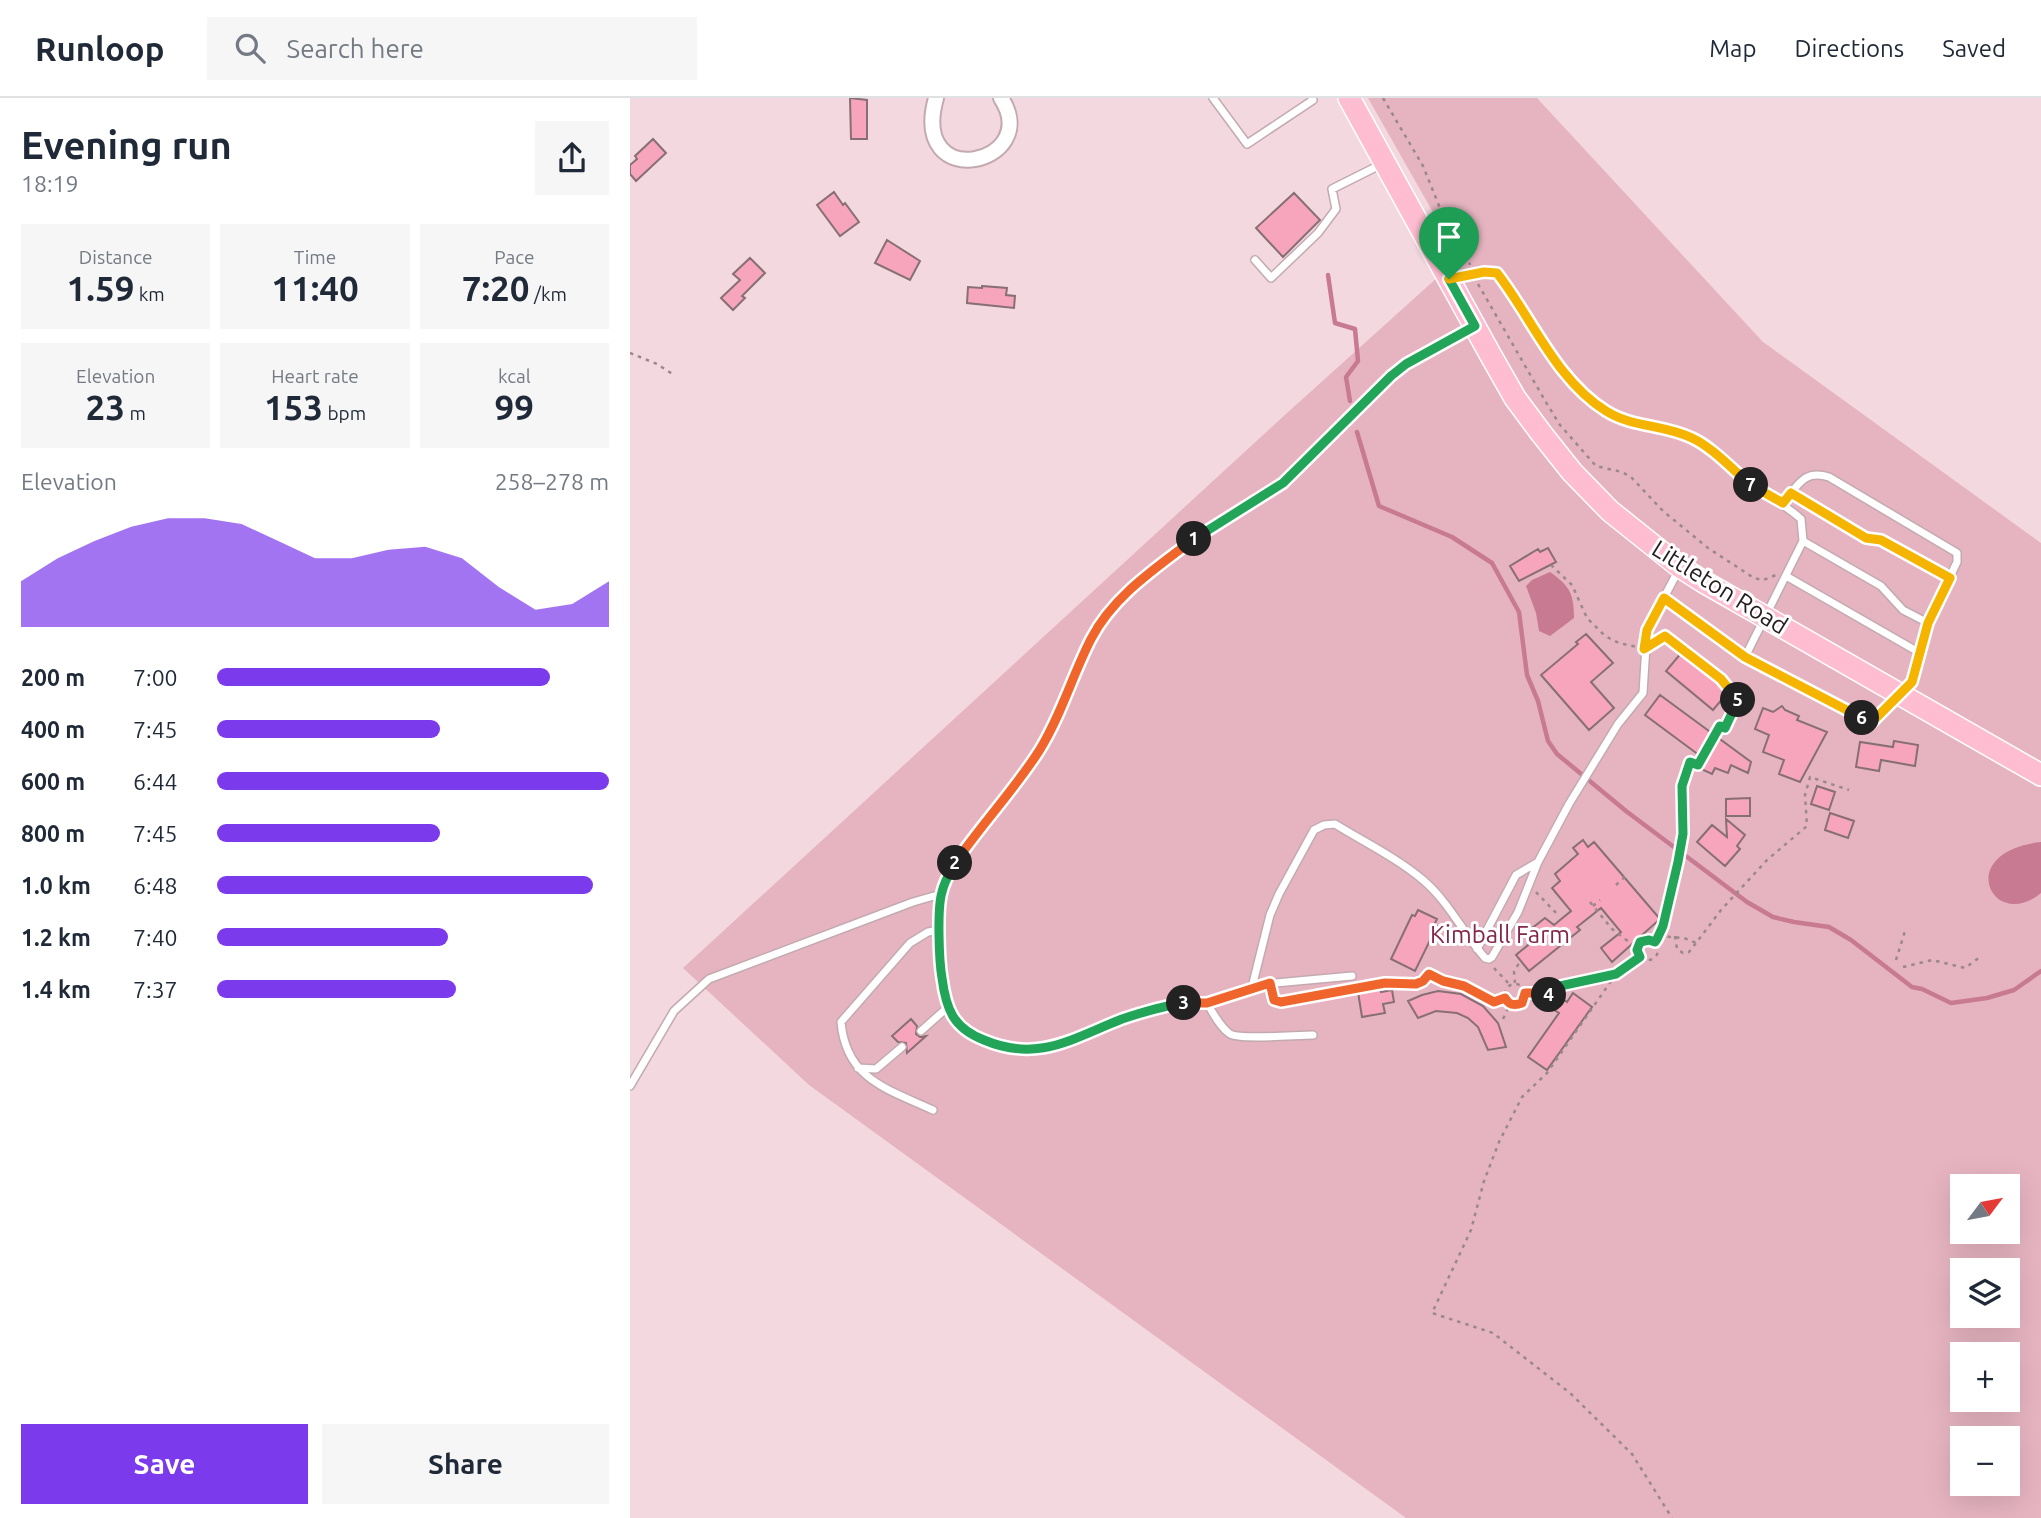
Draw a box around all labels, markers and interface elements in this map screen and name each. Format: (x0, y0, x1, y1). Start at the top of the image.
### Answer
search box (207, 17, 697, 80)
icon: search (231, 29, 269, 67)
text: Runloop (35, 30, 165, 67)
text: Search here (287, 34, 424, 63)
text: Map (1709, 35, 1756, 62)
text: Directions (1794, 35, 1904, 62)
text: Saved (1942, 35, 2006, 62)
button: share (535, 121, 609, 195)
text: Evening run (21, 124, 232, 166)
text: 18:19 (21, 171, 79, 196)
pin (1419, 207, 1479, 279)
icon: arrive (1430, 218, 1468, 256)
text: Distance (79, 246, 152, 268)
text: Time (294, 246, 336, 268)
text: Pace (494, 246, 534, 268)
text: 1.59 (67, 268, 134, 308)
text: 11:40 (271, 268, 359, 308)
text: 7:20 (462, 268, 530, 308)
text: km (134, 283, 165, 305)
text: /km (530, 283, 567, 305)
text: Elevation (76, 365, 155, 387)
text: Heart rate (271, 365, 359, 387)
text: kcal (498, 365, 531, 387)
text: 23 (86, 387, 125, 427)
text: 153 (264, 387, 323, 427)
text: 99 (495, 387, 534, 427)
text: m (125, 402, 146, 424)
text: bpm (323, 402, 366, 424)
pin: 7 (1734, 468, 1768, 502)
text: Elevation (21, 469, 117, 494)
text: 258–278 m (495, 469, 609, 494)
text: 7 (1745, 473, 1756, 495)
pin: 1 (1176, 522, 1212, 556)
text: 1 (1188, 527, 1199, 549)
street label: Littleton Road (1647, 535, 1793, 639)
text: 200 m (21, 665, 85, 690)
text: 7:00 (133, 665, 178, 690)
pin: 5 (1720, 682, 1756, 718)
text: 5 (1732, 688, 1743, 710)
pin: 6 (1844, 700, 1880, 736)
text: 6 (1856, 706, 1867, 728)
text: 400 m (21, 717, 85, 742)
text: 7:45 (133, 717, 178, 742)
text: 600 m (21, 769, 85, 794)
text: 6:44 (133, 769, 178, 794)
text: 800 m (21, 821, 85, 846)
text: 7:45 (133, 821, 178, 846)
pin: 2 (938, 846, 972, 880)
text: 2 (949, 851, 960, 873)
text: 1.0 km (21, 873, 91, 898)
text: 6:48 (133, 873, 178, 898)
park label: Kimball Farm (1430, 921, 1570, 948)
text: 1.2 km (21, 925, 91, 950)
text: 7:40 (133, 925, 178, 950)
text: 1.4 km (21, 977, 91, 1002)
text: 7:37 (133, 977, 178, 1002)
pin: 4 (1532, 978, 1566, 1012)
text: 4 (1543, 983, 1554, 1005)
pin: 3 (1166, 986, 1202, 1020)
text: 3 (1178, 991, 1189, 1013)
north arrow (1950, 1174, 2020, 1244)
map controls (1950, 1174, 2020, 1496)
button: layers (1950, 1258, 2020, 1328)
button: + (1950, 1342, 2020, 1412)
button: Save (21, 1424, 308, 1504)
button: Share (322, 1424, 609, 1504)
button: − (1950, 1426, 2020, 1496)

